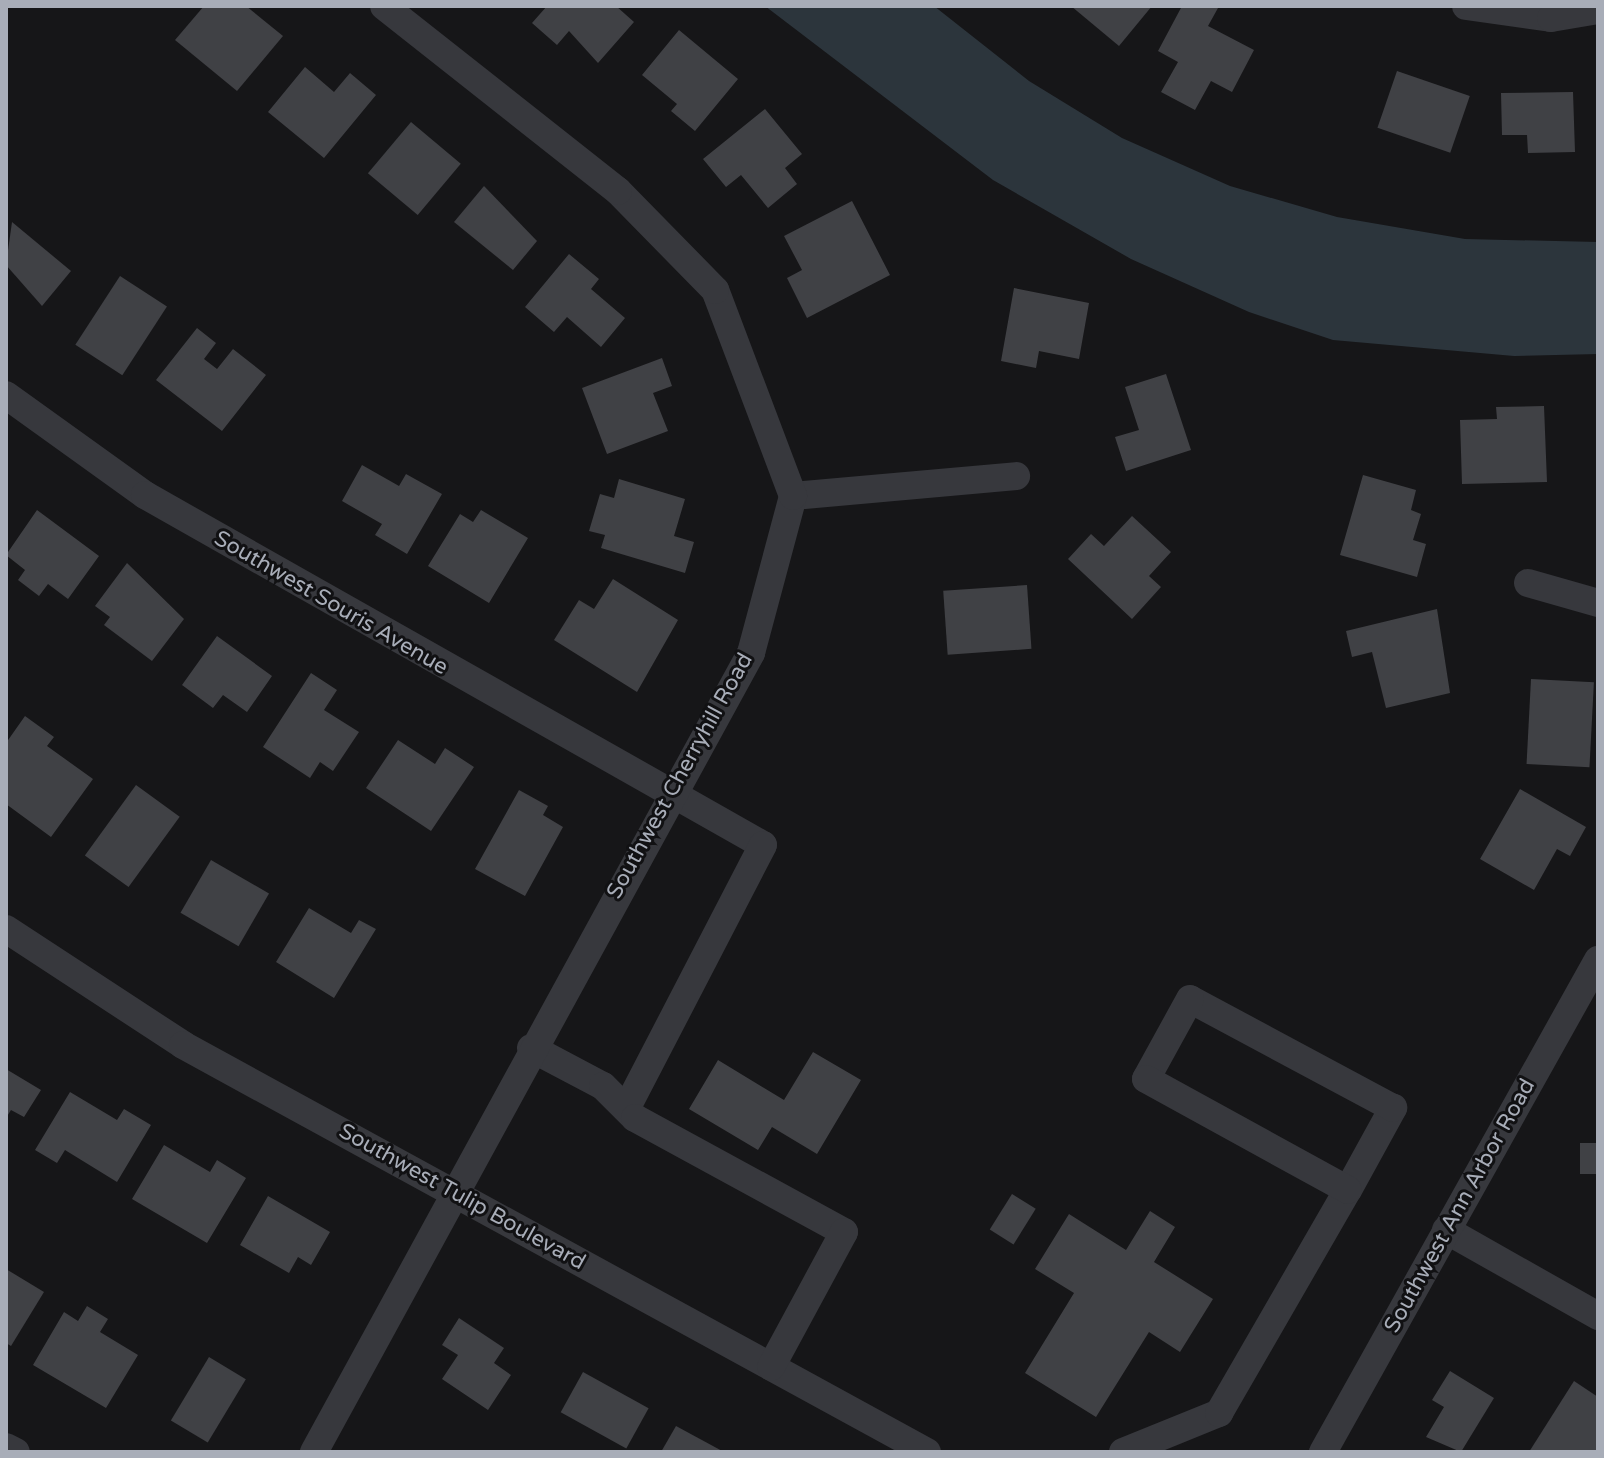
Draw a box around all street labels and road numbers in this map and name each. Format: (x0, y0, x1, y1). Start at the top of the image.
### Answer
street label: Southwest Souris Avenue (209, 525, 453, 681)
street label: Southwest Cherryhill Road (601, 649, 759, 903)
street label: Southwest Ann Arbor Road (1379, 1074, 1541, 1338)
street label: Southwest Tulip Boulevard (334, 1118, 590, 1276)

